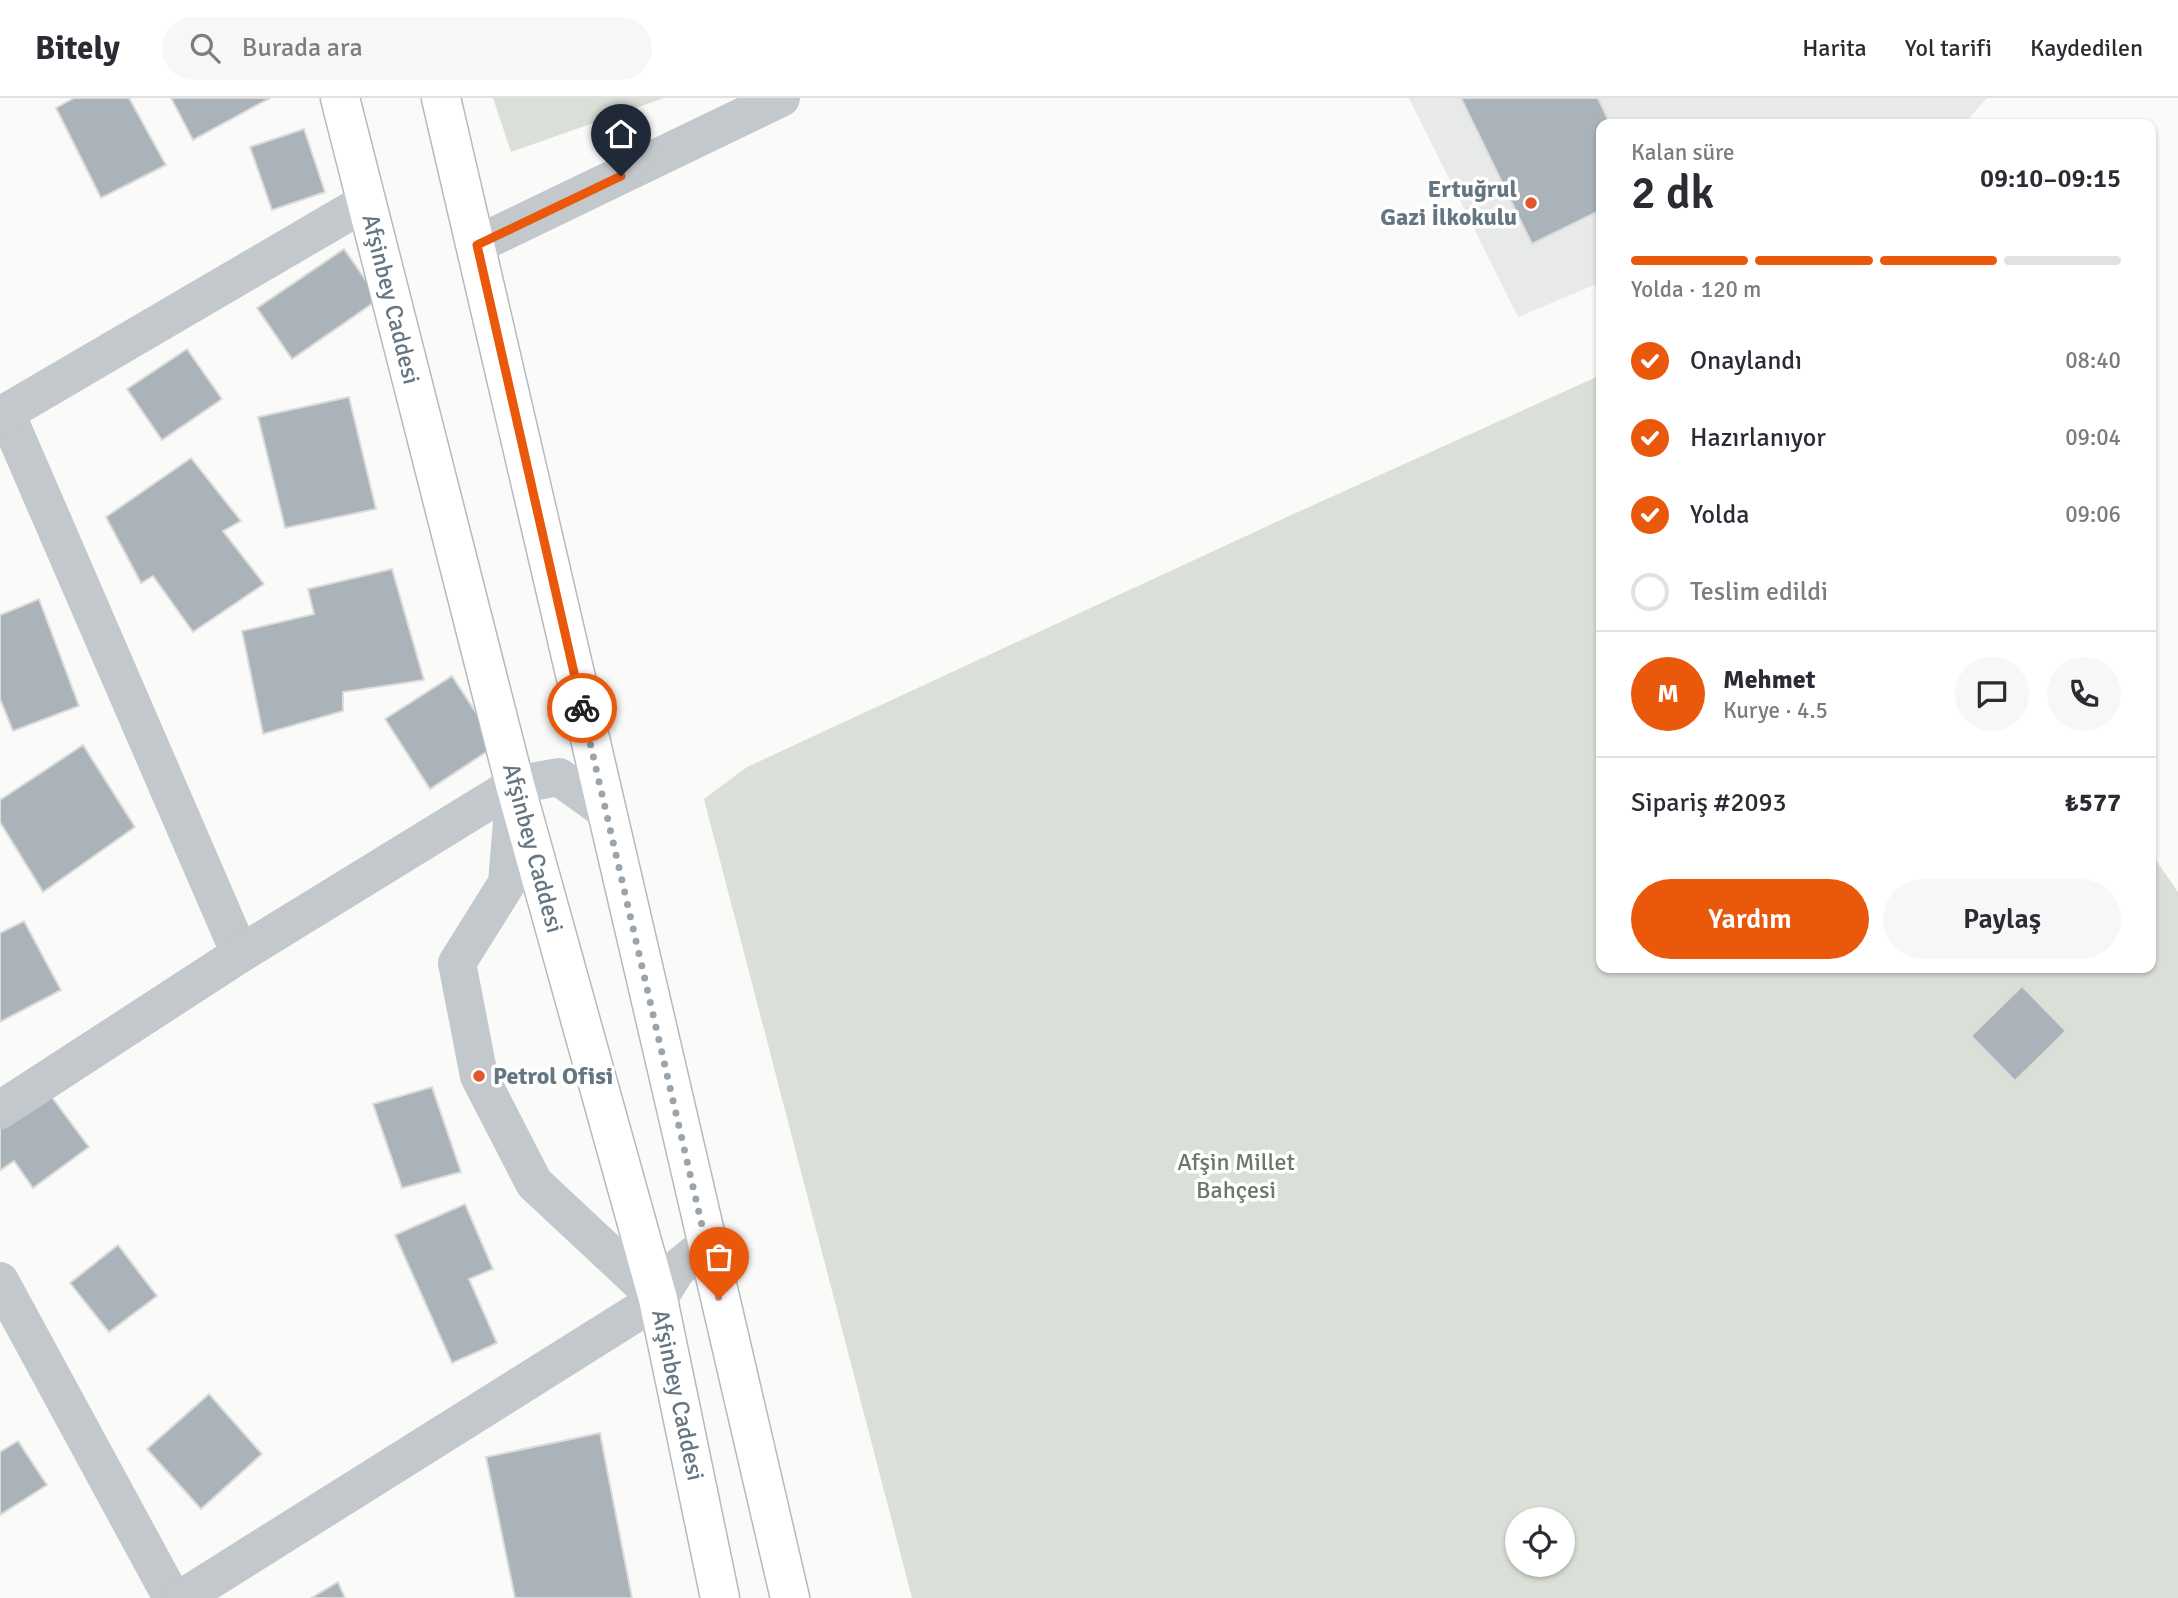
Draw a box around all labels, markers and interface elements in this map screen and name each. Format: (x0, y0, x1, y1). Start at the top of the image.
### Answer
search box (162, 17, 652, 80)
text: Bitely (35, 28, 120, 69)
icon: search (186, 29, 224, 67)
text: Burada ara (242, 32, 363, 64)
text: Harita (1802, 33, 1867, 63)
text: Yol tarifi (1905, 33, 1992, 63)
text: Kaydedilen (2030, 33, 2143, 63)
pin (591, 104, 651, 176)
icon: home (602, 115, 640, 153)
text: Kalan süre (1631, 138, 1735, 167)
text: 09:10–09:15 (1980, 163, 2121, 195)
text: 2 dk (1631, 165, 1714, 221)
place label: Ertuğrul Gazi İlkokulu (1380, 174, 1517, 232)
marker: Ertuğrul Gazi İlkokulu (1523, 195, 1539, 211)
street label: Afşinbey Caddesi (355, 211, 427, 387)
text: Yolda · 120 m (1631, 275, 1761, 304)
icon: check (1631, 342, 1669, 380)
text: Onaylandı (1690, 345, 1802, 377)
text: 08:40 (2065, 346, 2121, 375)
icon: check (1631, 419, 1669, 457)
text: Hazırlanıyor (1690, 422, 1826, 454)
text: 09:04 (2065, 423, 2121, 452)
icon: check (1631, 496, 1669, 534)
text: Yolda (1690, 499, 1750, 531)
text: 09:06 (2065, 500, 2121, 529)
text: Teslim edildi (1690, 576, 1828, 608)
button: chat (1955, 657, 2029, 731)
button: phone (2047, 657, 2121, 731)
text: Mehmet (1723, 664, 1815, 696)
courier (547, 673, 617, 743)
text: M (1657, 678, 1679, 710)
icon: bike (563, 689, 601, 727)
text: Kurye · 4.5 (1723, 696, 1828, 725)
street label: Afşinbey Caddesi (496, 760, 570, 936)
text: Sipariş #2093 (1631, 787, 1787, 819)
text: ₺577 (2065, 787, 2121, 819)
button: Yardım (1631, 879, 1869, 959)
button: Paylaş (1883, 879, 2121, 959)
place label: Petrol Ofisi (493, 1061, 613, 1091)
marker: Petrol Ofisi (471, 1068, 487, 1084)
park label: Afşin Millet Bahçesi (1177, 1147, 1295, 1205)
pin (689, 1227, 749, 1299)
icon: bag (700, 1238, 738, 1276)
street label: Afşinbey Caddesi (645, 1307, 711, 1483)
map controls (1505, 1507, 1575, 1577)
button: locate (1505, 1507, 1575, 1577)

